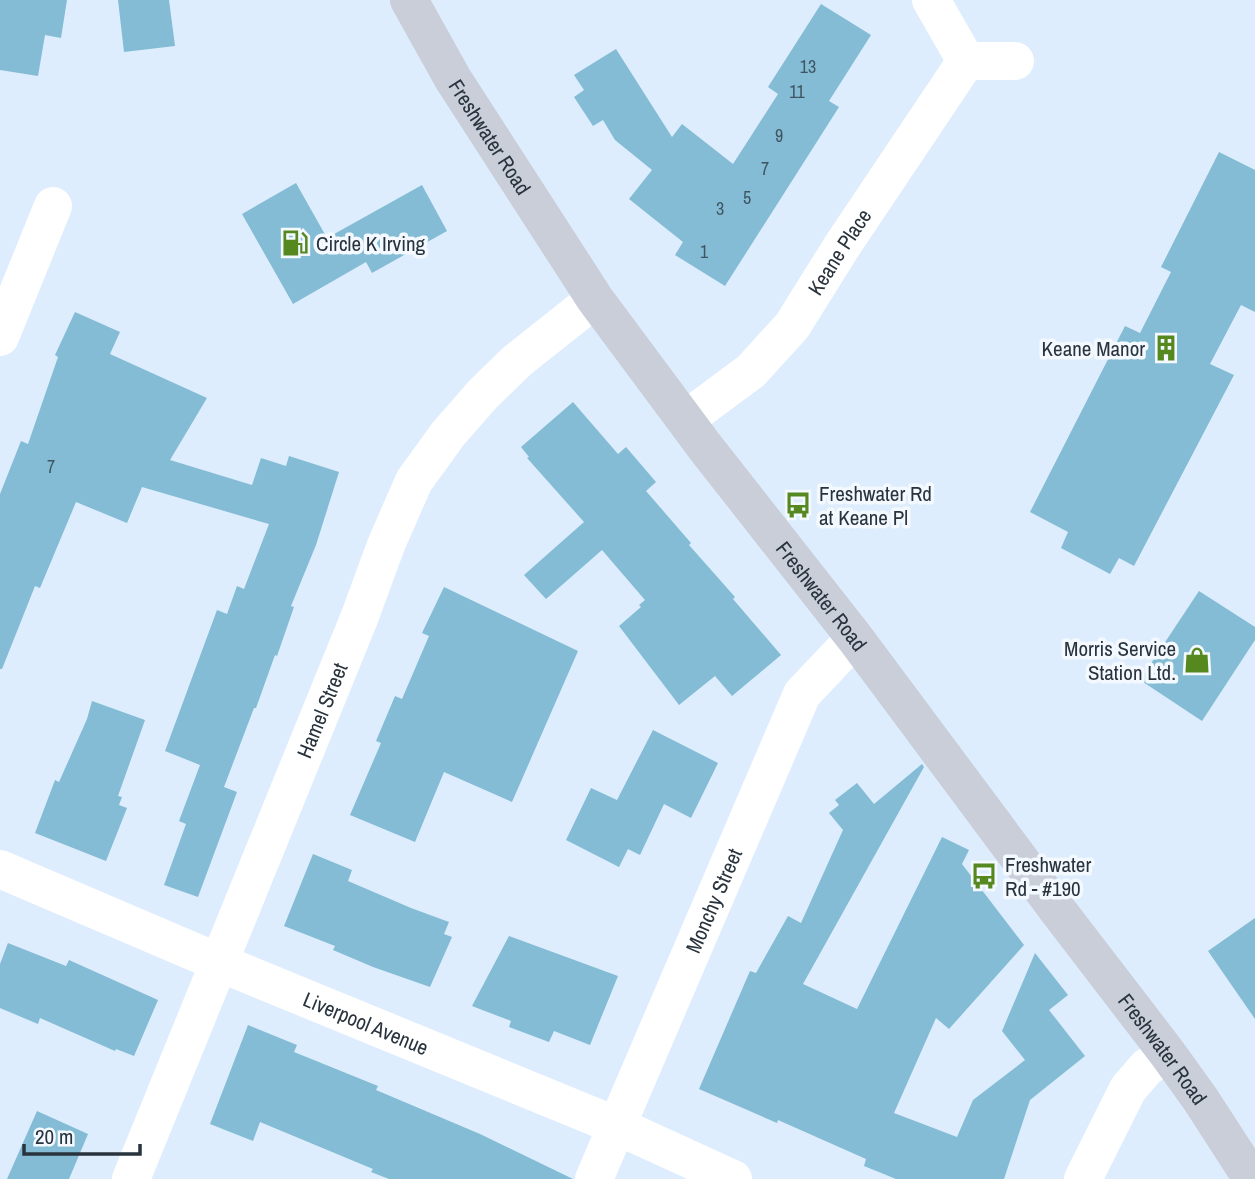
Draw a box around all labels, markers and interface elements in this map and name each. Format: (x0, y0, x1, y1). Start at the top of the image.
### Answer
house number: 13 (800, 54, 816, 79)
street label: Freshwater Road (442, 73, 538, 200)
house number: 11 (789, 79, 805, 104)
house number: 9 (775, 123, 783, 148)
house number: 7 (761, 156, 769, 181)
house number: 5 (743, 185, 751, 210)
house number: 3 (716, 196, 724, 221)
street label: Keane Place (800, 203, 878, 301)
fuel station icon: Circle K Irving (280, 228, 310, 258)
place label: Circle K Irving (316, 229, 426, 258)
house number: 1 (700, 239, 709, 264)
building icon: Keane Manor (1151, 333, 1181, 363)
place label: Keane Manor (1042, 334, 1145, 363)
house number: 7 (47, 454, 55, 479)
place label: Freshwater Rd at Keane Pl (819, 479, 932, 532)
bus stop icon: Freshwater Rd at Keane Pl (783, 490, 813, 520)
street label: Freshwater Road (770, 535, 874, 657)
place label: Morris Service Station Ltd. (1064, 634, 1176, 687)
shop icon: Morris Service Station Ltd. (1182, 645, 1212, 675)
street label: Hamel Street (289, 658, 354, 762)
street label: Monchy Street (678, 844, 749, 957)
place label: Freshwater Rd - #190 (1005, 850, 1091, 903)
bus stop icon: Freshwater Rd - #190 (969, 861, 999, 891)
street label: Liverpool Avenue (299, 984, 433, 1062)
street label: Freshwater Road (1112, 987, 1214, 1110)
scale bar (24, 1112, 140, 1156)
text: 20 m (35, 1122, 73, 1151)

